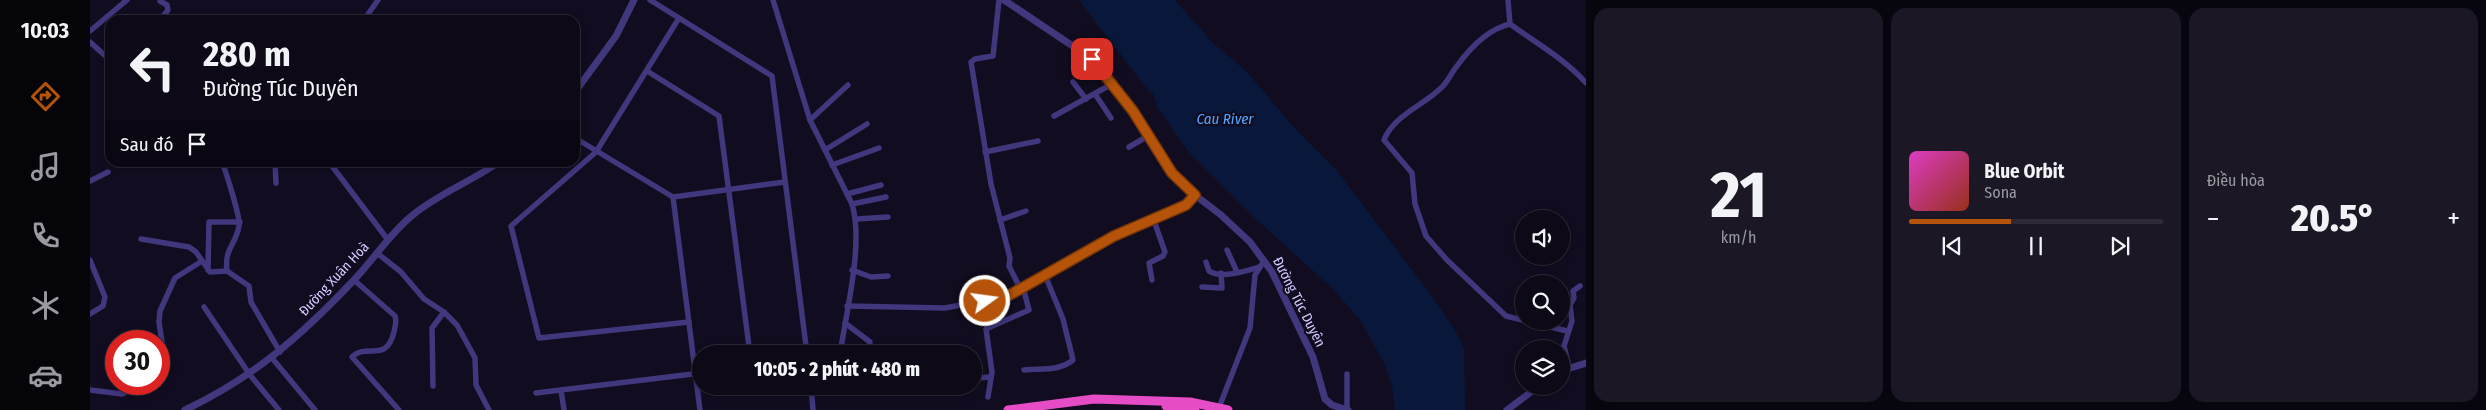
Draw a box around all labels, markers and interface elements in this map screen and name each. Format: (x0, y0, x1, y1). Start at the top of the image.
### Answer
text: 10:03 (21, 17, 69, 44)
text: 280 m (203, 33, 291, 75)
icon: left (120, 35, 185, 100)
pin (1071, 38, 1113, 80)
icon: arrive (1078, 45, 1106, 73)
text: Đường Túc Duyên (203, 75, 359, 102)
icon: directions (28, 79, 63, 114)
water label: Cau River (1196, 110, 1254, 128)
icon: arrive (183, 130, 211, 158)
text: Sau đó (120, 133, 173, 156)
icon: music (28, 149, 63, 184)
text: 21 (1710, 156, 1767, 234)
text: Blue Orbit (1984, 160, 2064, 183)
text: Điều hòa (2207, 171, 2265, 190)
text: Sona (1984, 183, 2017, 202)
text: 20.5° (2291, 195, 2376, 241)
text: − (2207, 202, 2219, 235)
text: + (2447, 202, 2460, 235)
map controls (1515, 210, 1570, 395)
button: sound (1515, 210, 1570, 265)
icon: phone (28, 218, 63, 253)
text: km/h (1721, 228, 1757, 247)
icon: previous (1938, 232, 1966, 260)
icon: pause (2022, 232, 2050, 260)
icon: next (2106, 232, 2134, 260)
street label: Đường Xuân Hoà (295, 238, 373, 319)
street label: Đường Túc Duyên (1269, 254, 1329, 350)
position arrow (958, 274, 1010, 326)
button: search (1515, 275, 1570, 330)
icon: climate (28, 288, 63, 323)
speed limit sign: 30 (105, 330, 170, 395)
button: layers (1515, 340, 1570, 395)
icon: car (28, 358, 63, 393)
text: 10:05 · 2 phút · 480 m (754, 358, 920, 381)

